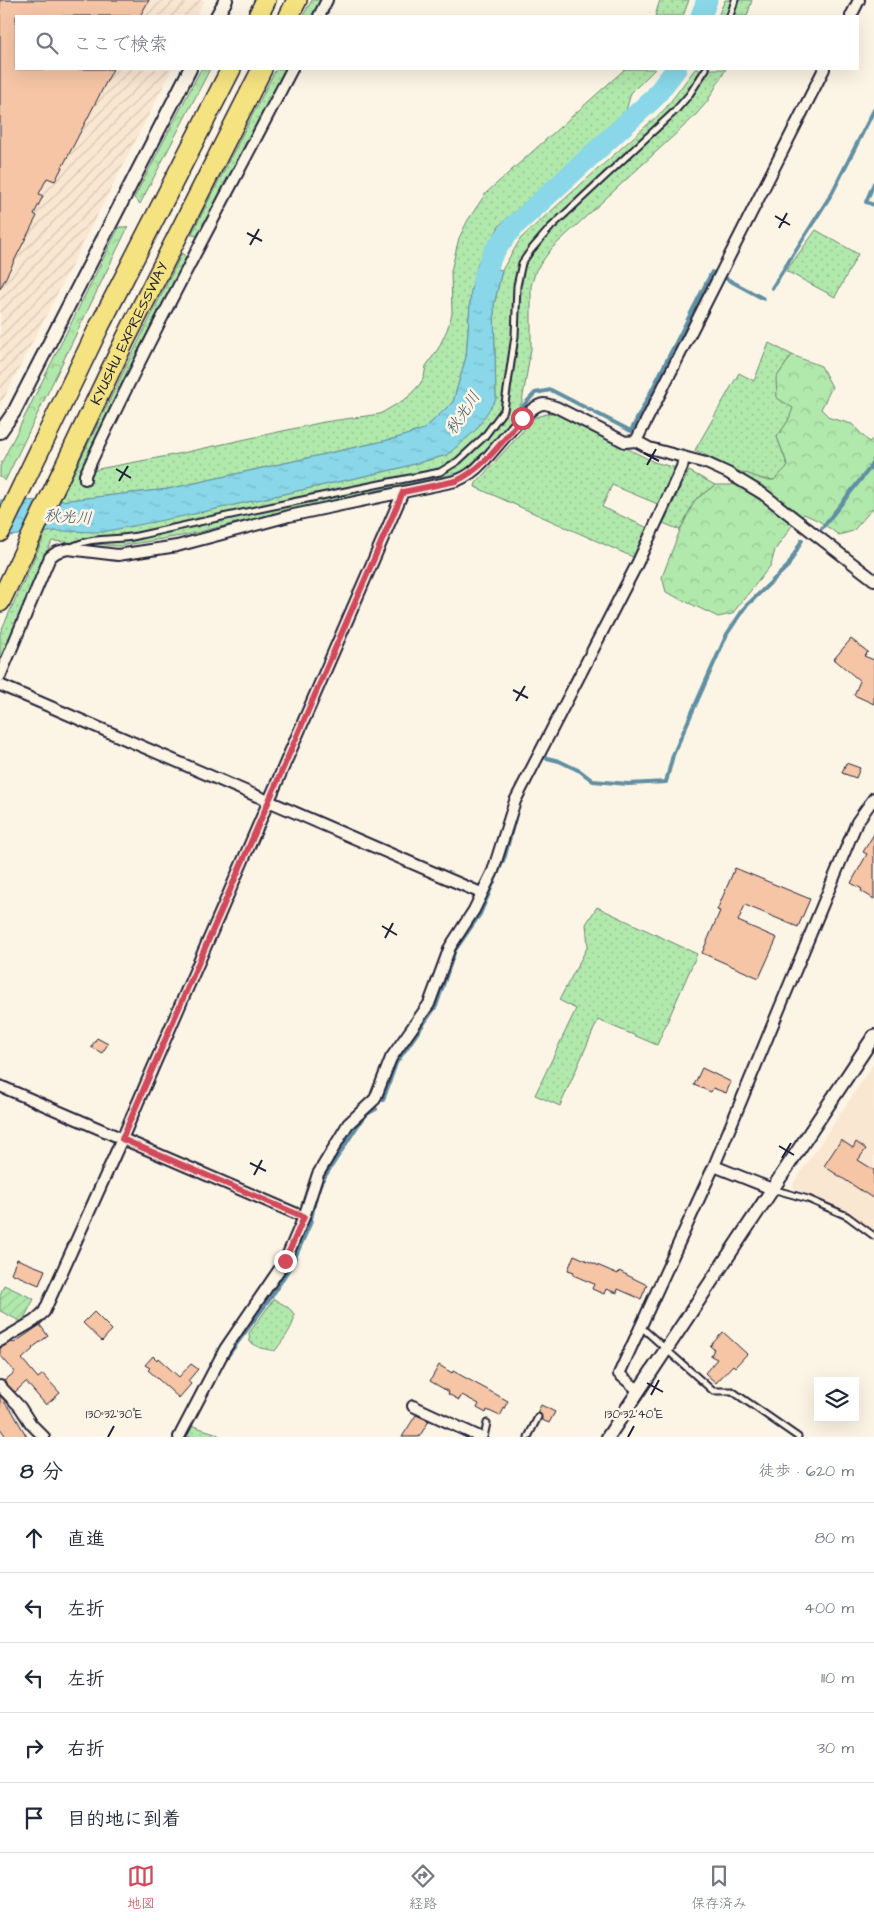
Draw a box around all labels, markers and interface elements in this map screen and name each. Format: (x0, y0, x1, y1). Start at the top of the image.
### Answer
search box (15, 15, 859, 70)
icon: search (33, 29, 61, 57)
text: ここで検索 (73, 31, 168, 58)
street label: KYUSHU EXPRESSWAY (85, 258, 173, 408)
water label: 秋光川 (440, 387, 486, 439)
route start (511, 407, 534, 430)
water label: 秋光川 (43, 504, 93, 530)
route end (274, 1250, 297, 1273)
map controls (814, 1377, 859, 1422)
button: layers (814, 1377, 859, 1422)
text: 130°32'30"E (86, 1406, 142, 1423)
text: 130°32'40"E (605, 1406, 663, 1423)
text: 8 分 (20, 1457, 63, 1486)
text: 徒歩 · 620 m (759, 1460, 854, 1482)
icon: ahead (20, 1524, 48, 1552)
text: 直進 (67, 1526, 105, 1553)
text: 80 m (815, 1527, 854, 1549)
icon: left (20, 1594, 48, 1622)
text: 左折 (67, 1596, 105, 1623)
text: 400 m (804, 1597, 854, 1619)
icon: left (20, 1664, 48, 1692)
text: 左折 (67, 1666, 105, 1693)
text: 110 m (821, 1667, 854, 1689)
icon: right (20, 1734, 48, 1762)
text: 右折 (67, 1736, 105, 1763)
text: 30 m (817, 1737, 854, 1759)
icon: arrive (20, 1804, 48, 1832)
text: 目的地に到着 (67, 1806, 181, 1833)
tab: 地図 (127, 1862, 155, 1914)
tab: 経路 (409, 1862, 437, 1914)
tab: 保存済み (691, 1862, 747, 1914)

